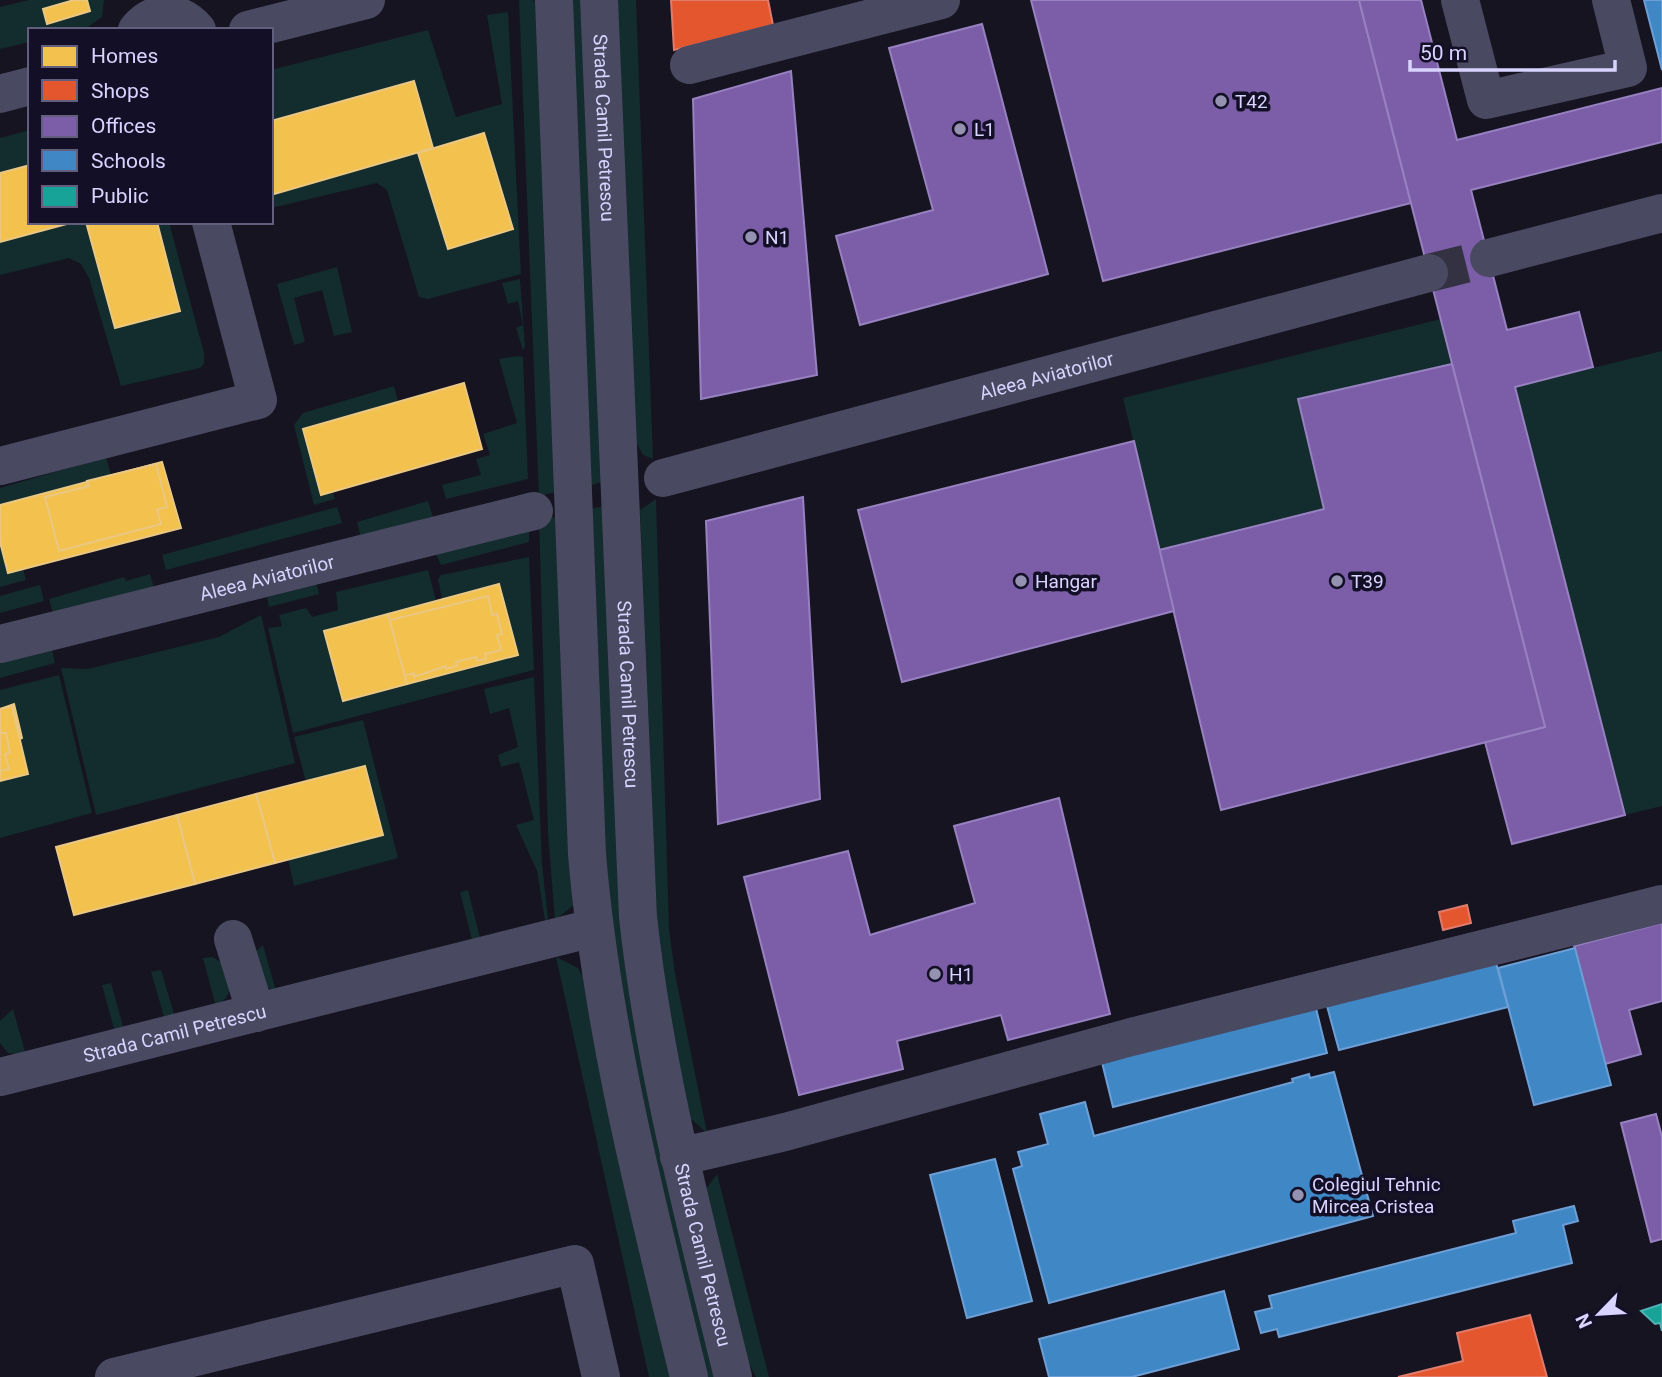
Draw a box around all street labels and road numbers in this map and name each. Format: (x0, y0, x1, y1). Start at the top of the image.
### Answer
street label: Strada Camil Petrescu (589, 34, 620, 222)
street label: Aleea Aviatorilor (977, 346, 1117, 404)
street label: Aleea Aviatorilor (197, 550, 337, 605)
street label: Strada Camil Petrescu (613, 600, 644, 789)
street label: Strada Camil Petrescu (81, 999, 268, 1067)
street label: Strada Camil Petrescu (670, 1161, 737, 1349)

